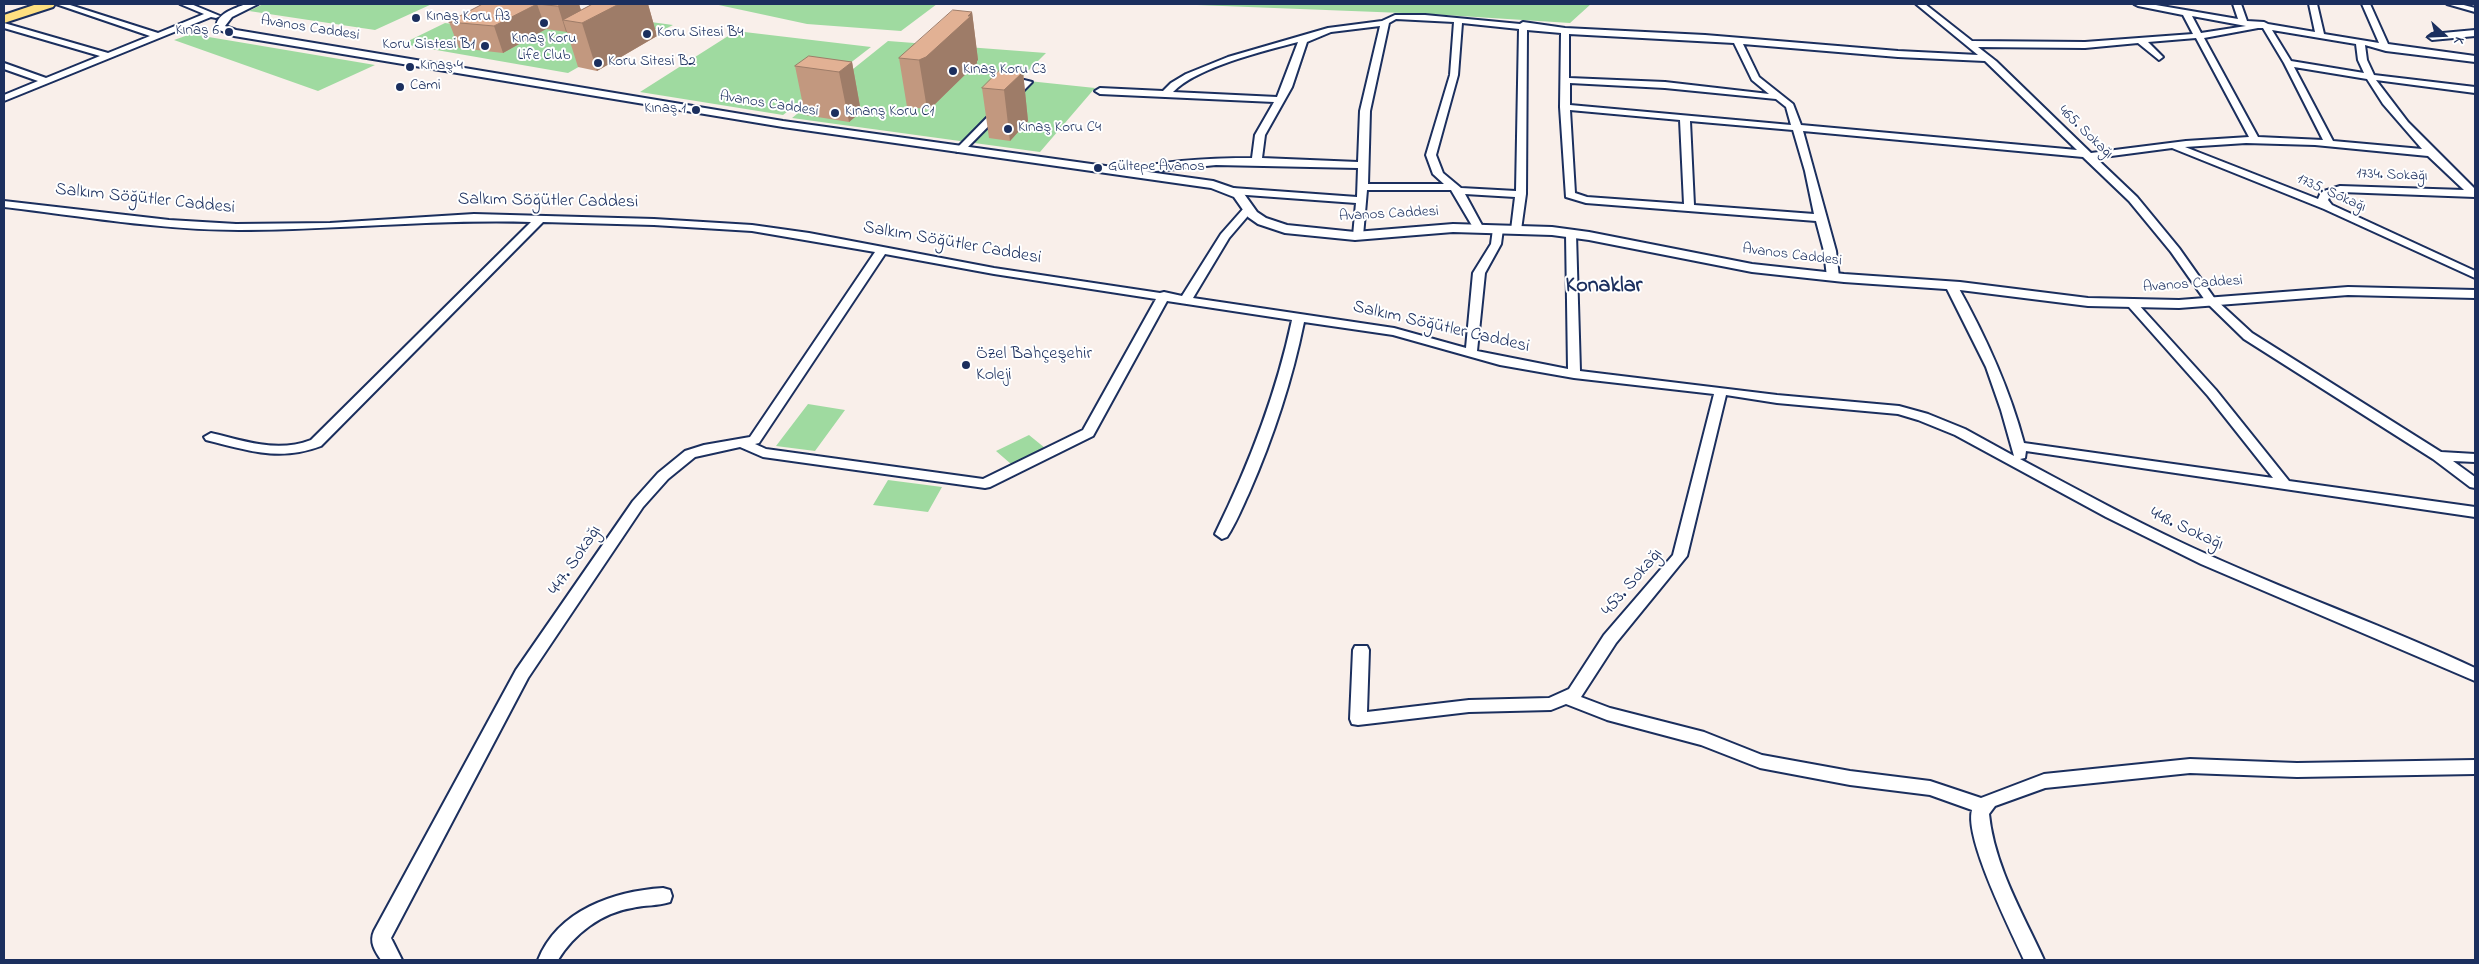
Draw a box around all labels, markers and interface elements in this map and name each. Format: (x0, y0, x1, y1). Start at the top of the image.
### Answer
place label: Kınaş Koru A3 (426, 9, 510, 27)
north arrow (2419, 10, 2469, 60)
street label: Avanos Caddesi (259, 12, 361, 46)
marker: Kınaş Koru A3 (410, 12, 422, 24)
marker: Kınaş Koru Life Club (538, 17, 550, 29)
place label: Kınaş 6 (176, 23, 219, 41)
place label: Koru Sitesi B4 (657, 25, 743, 43)
marker: Kınaş 6 (223, 26, 235, 38)
marker: Koru Sitesi B4 (641, 28, 653, 40)
place label: Kınaş Koru Life Club (511, 31, 577, 66)
text: K (2448, 34, 2470, 47)
place label: Koru Sistesi B1 (382, 37, 475, 55)
marker: Koru Sistesi B1 (479, 40, 491, 52)
place label: Koru Sitesi B2 (608, 54, 696, 72)
marker: Koru Sitesi B2 (592, 57, 604, 69)
place label: Kınaş 4 (420, 58, 463, 76)
marker: Kınaş 4 (404, 61, 416, 73)
place label: Kınaş Koru C3 (963, 62, 1046, 80)
marker: Kınaş Koru C3 (947, 65, 959, 77)
place label: Cami (410, 78, 441, 96)
marker: Cami (394, 81, 406, 93)
street label: Avanos Caddesi (718, 88, 820, 122)
place label: Kınaş 1 (644, 101, 686, 119)
street label: 465. Sokağı (2054, 102, 2116, 164)
marker: Kınaş 1 (690, 104, 702, 116)
place label: Kınanş Koru C1 (845, 104, 934, 122)
marker: Kınanş Koru C1 (829, 107, 841, 119)
place label: Kınaş Koru C4 (1018, 120, 1101, 138)
marker: Kınaş Koru C4 (1002, 123, 1014, 135)
place label: Gültepe Avanos (1108, 159, 1205, 177)
marker: Gültepe Avanos (1092, 162, 1104, 174)
street label: 1734. Sokağı (2356, 166, 2428, 186)
street label: 1735. Sokağı (2294, 171, 2368, 217)
street label: Salkım Söğütler Caddesi (54, 180, 236, 220)
street label: Salkım Söğütler Caddesi (457, 190, 639, 214)
street label: Avanos Caddesi (1339, 203, 1439, 227)
street label: Salkım Söğütler Caddesi (861, 218, 1043, 270)
street label: Avanos Caddesi (1741, 241, 1843, 271)
street label: Avanos Caddesi (2143, 273, 2243, 297)
district label: Konaklar (1566, 274, 1642, 300)
street label: Salkım Söğütler Caddesi (1351, 297, 1531, 359)
place label: Özel Bahçeşehir Koleji (976, 344, 1092, 386)
marker: Özel Bahçeşehir Koleji (960, 359, 972, 371)
street label: 448. Sokağı (2146, 504, 2226, 556)
street label: 447. Sokağı (545, 522, 607, 600)
street label: 453. Sokağı (1598, 545, 1668, 621)

